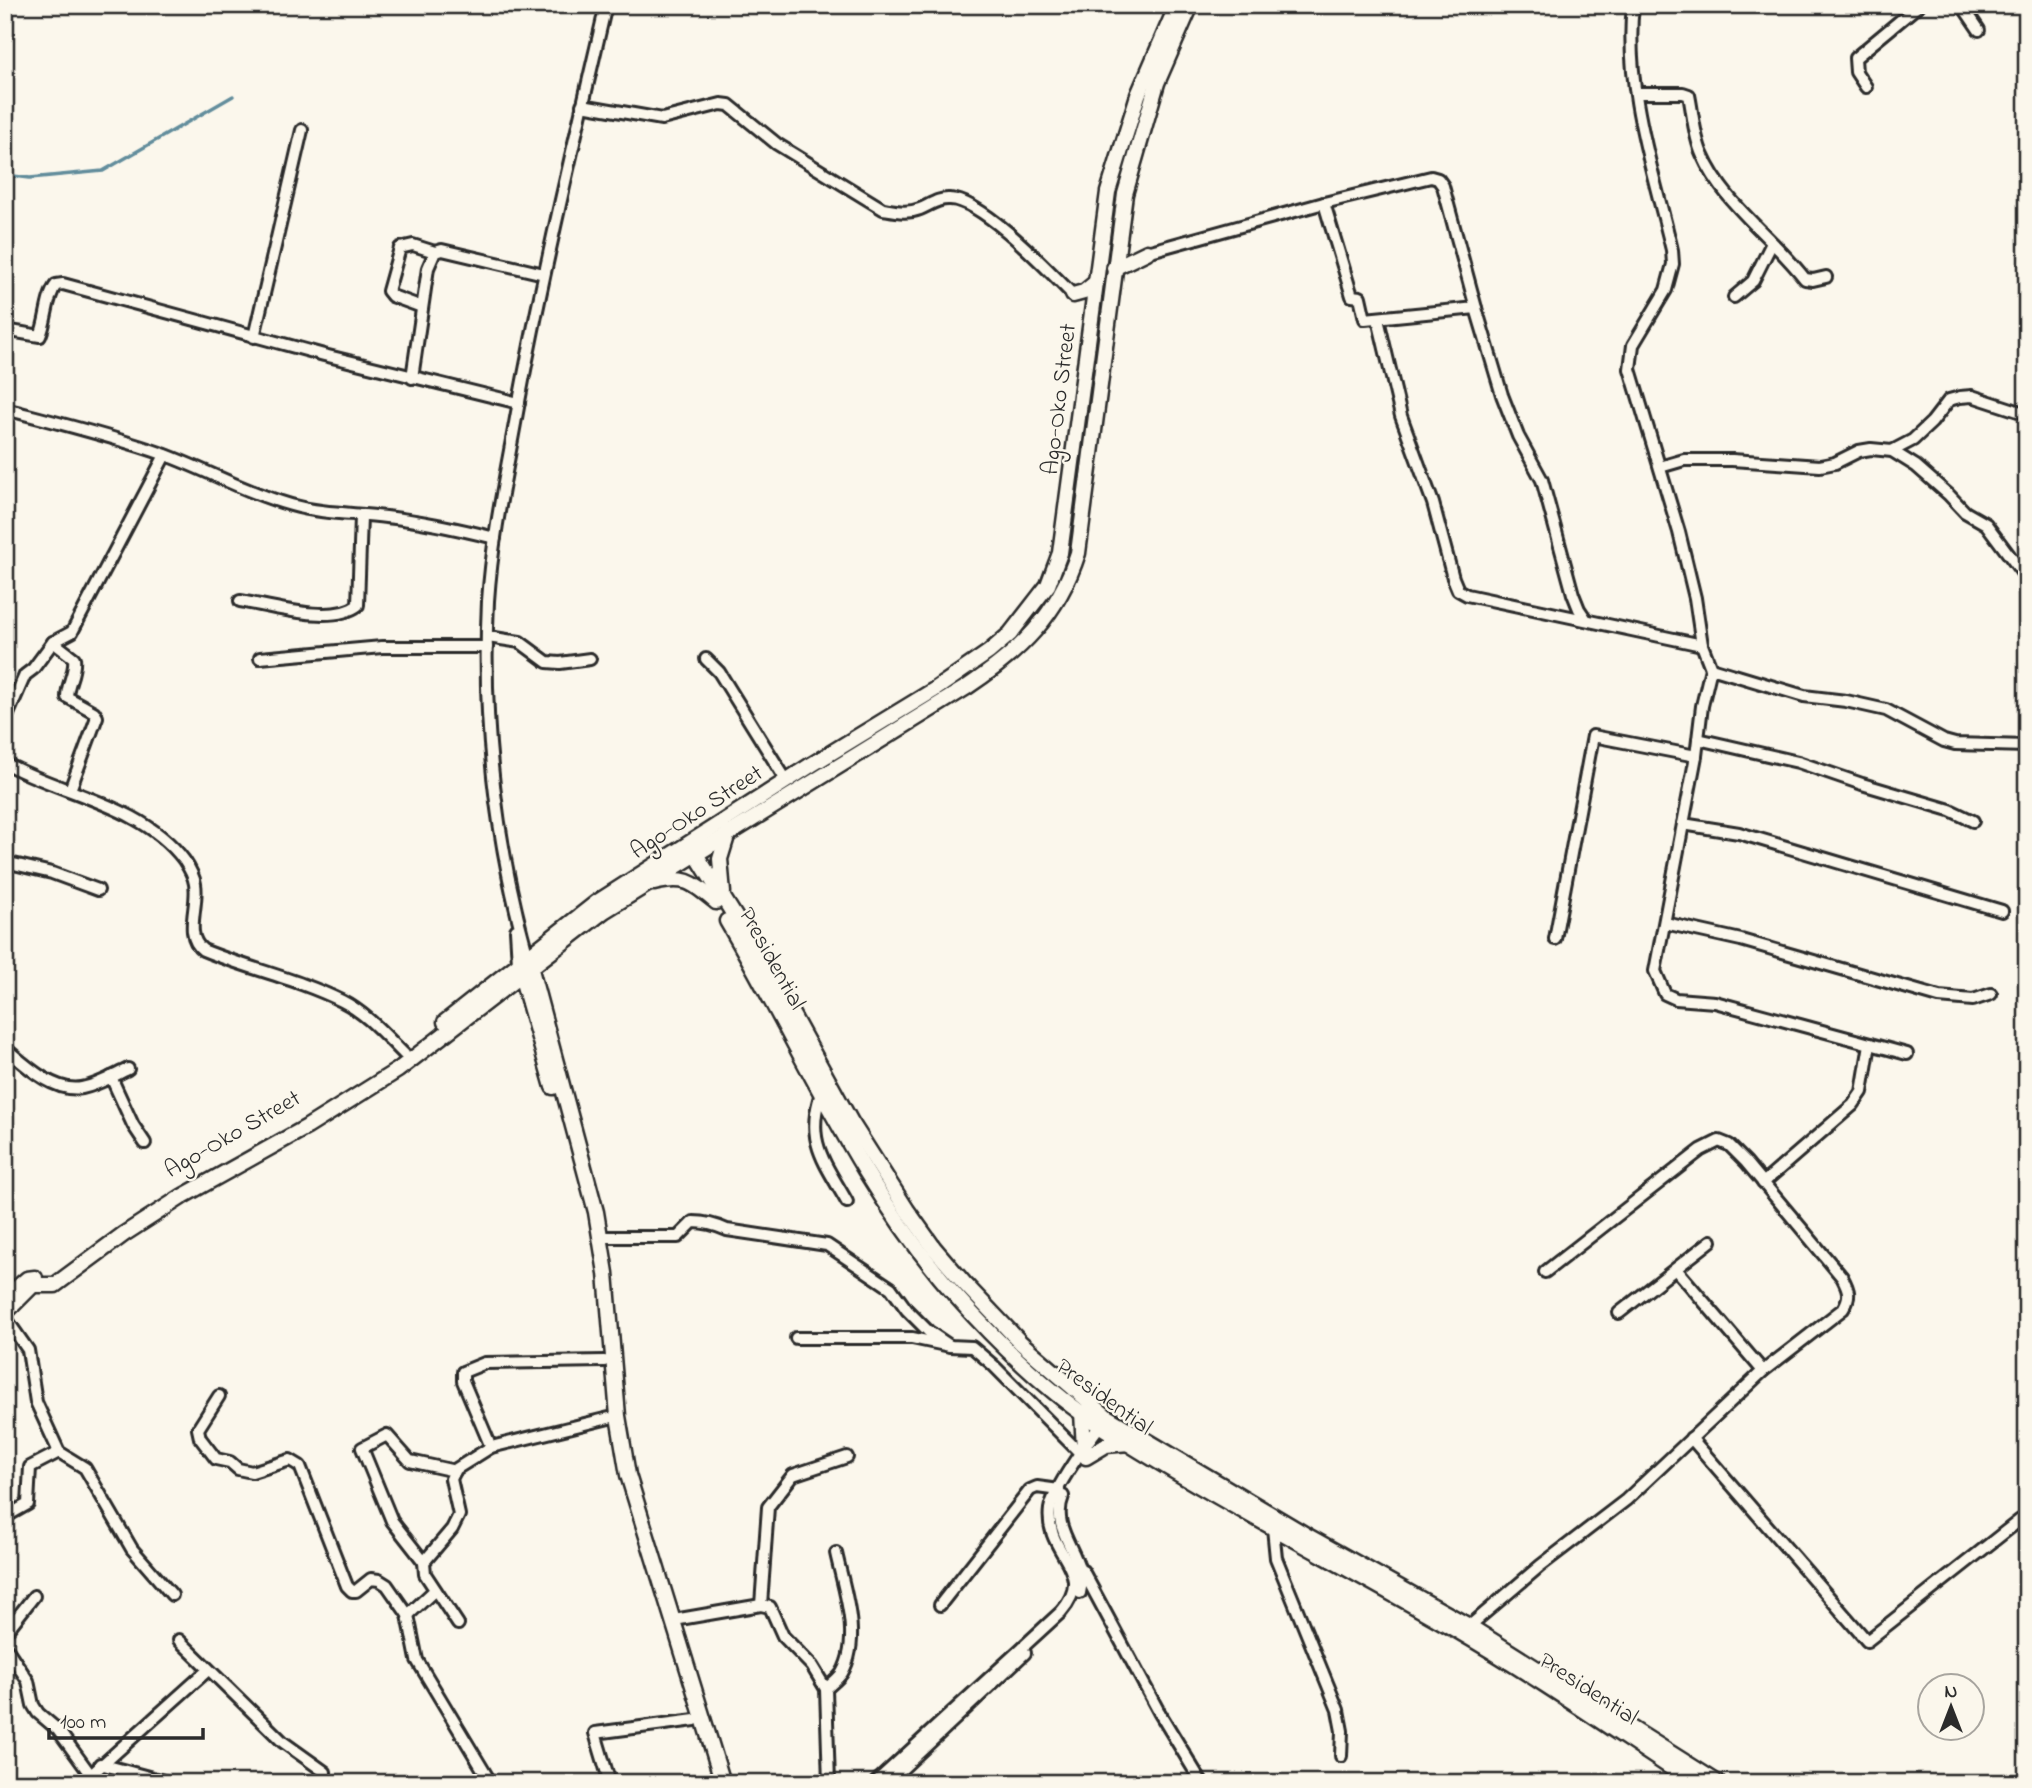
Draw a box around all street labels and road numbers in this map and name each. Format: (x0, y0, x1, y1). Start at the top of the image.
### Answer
street label: Ago-Oko Street (1034, 322, 1087, 477)
street label: Ago-Oko Street (624, 757, 771, 869)
street label: Presidential (728, 901, 813, 1017)
street label: Ago-Oko Street (159, 1082, 308, 1188)
street label: Presidential (1048, 1351, 1159, 1445)
street label: Presidential (1531, 1645, 1644, 1735)

